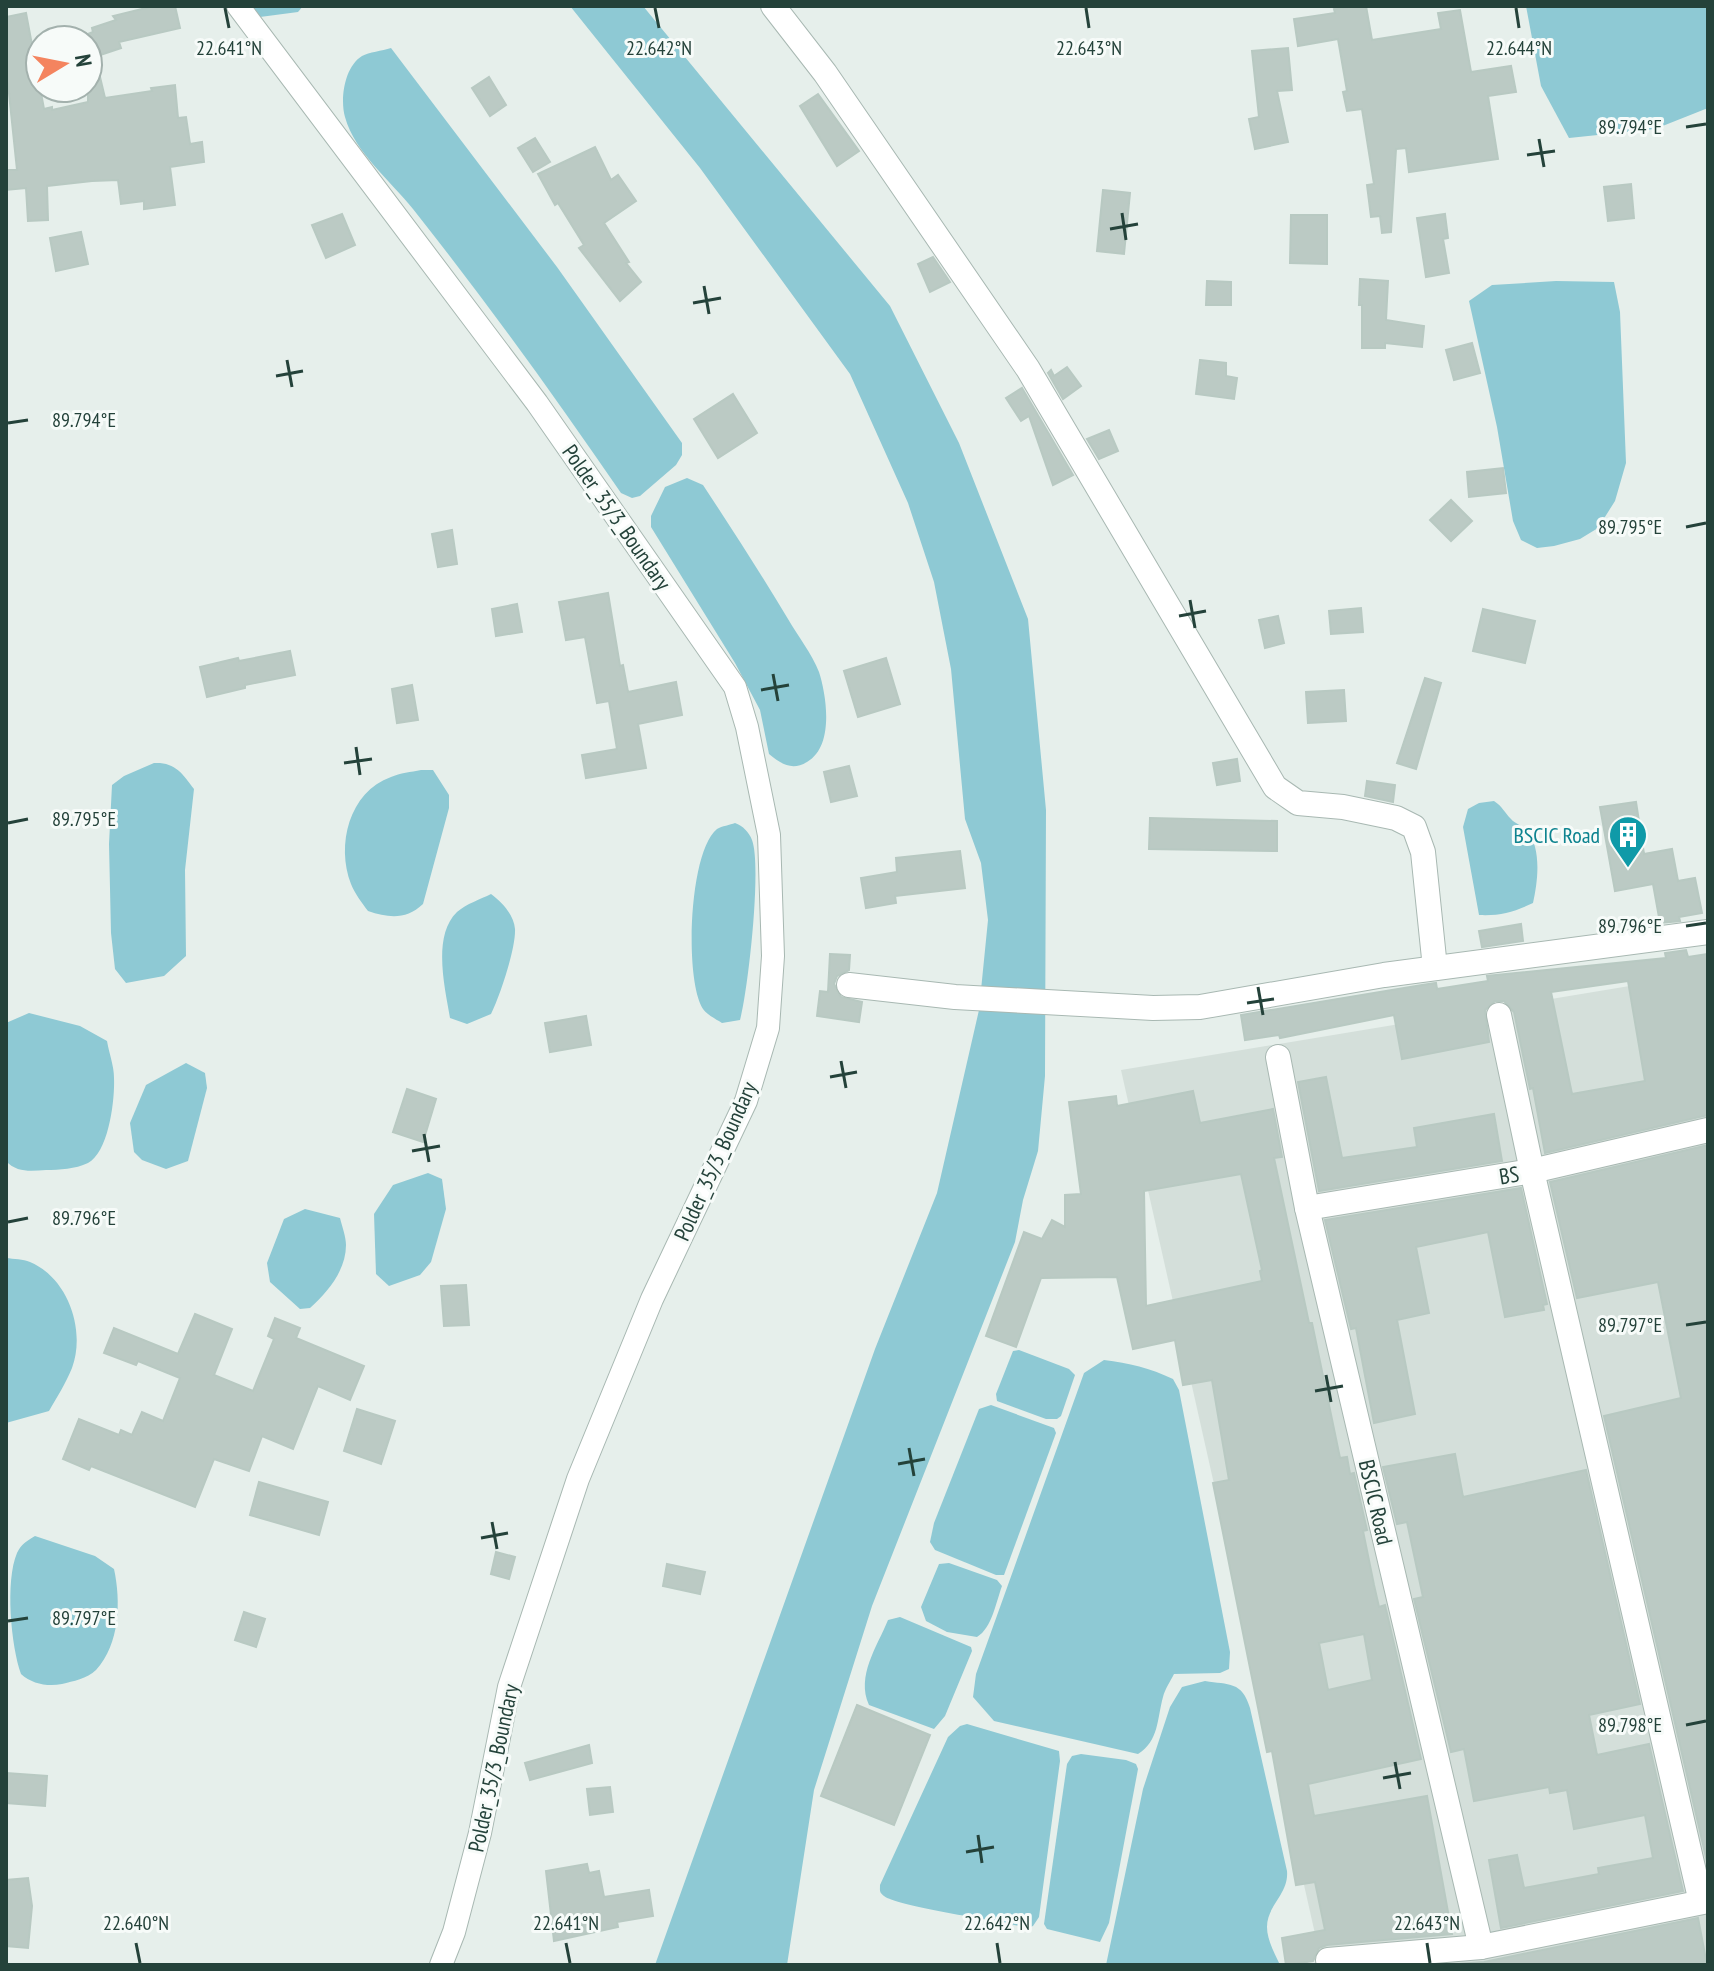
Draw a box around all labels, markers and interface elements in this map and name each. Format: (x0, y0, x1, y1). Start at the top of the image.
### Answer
north arrow (24, 24, 104, 104)
text: 22.641°N (196, 35, 262, 61)
text: 22.642°N (626, 35, 692, 61)
text: 22.643°N (1056, 35, 1122, 61)
text: 22.644°N (1486, 35, 1552, 61)
text: N (69, 52, 99, 69)
text: 89.794°E (1598, 114, 1662, 140)
text: 89.794°E (52, 407, 116, 433)
street label: Polder_35/3_Boundary (556, 439, 678, 596)
text: 89.795°E (1598, 514, 1662, 540)
text: 89.795°E (52, 806, 116, 832)
building icon: BSCIC Road (1607, 814, 1649, 869)
place label: BSCIC Road (1513, 821, 1600, 849)
text: 89.796°E (1598, 913, 1662, 939)
street label: Polder_35/3_Boundary (667, 1076, 763, 1245)
street label: BS (1497, 1160, 1521, 1190)
text: 89.796°E (52, 1205, 116, 1231)
text: 89.797°E (1598, 1312, 1662, 1338)
street label: BSCIC Road (1353, 1457, 1399, 1547)
text: 89.797°E (52, 1605, 116, 1631)
street label: Polder_35/3_Boundary (462, 1681, 525, 1855)
text: 89.798°E (1598, 1712, 1662, 1738)
text: 22.640°N (103, 1910, 169, 1936)
text: 22.641°N (533, 1910, 599, 1936)
text: 22.642°N (964, 1910, 1030, 1936)
text: 22.643°N (1394, 1910, 1460, 1936)

